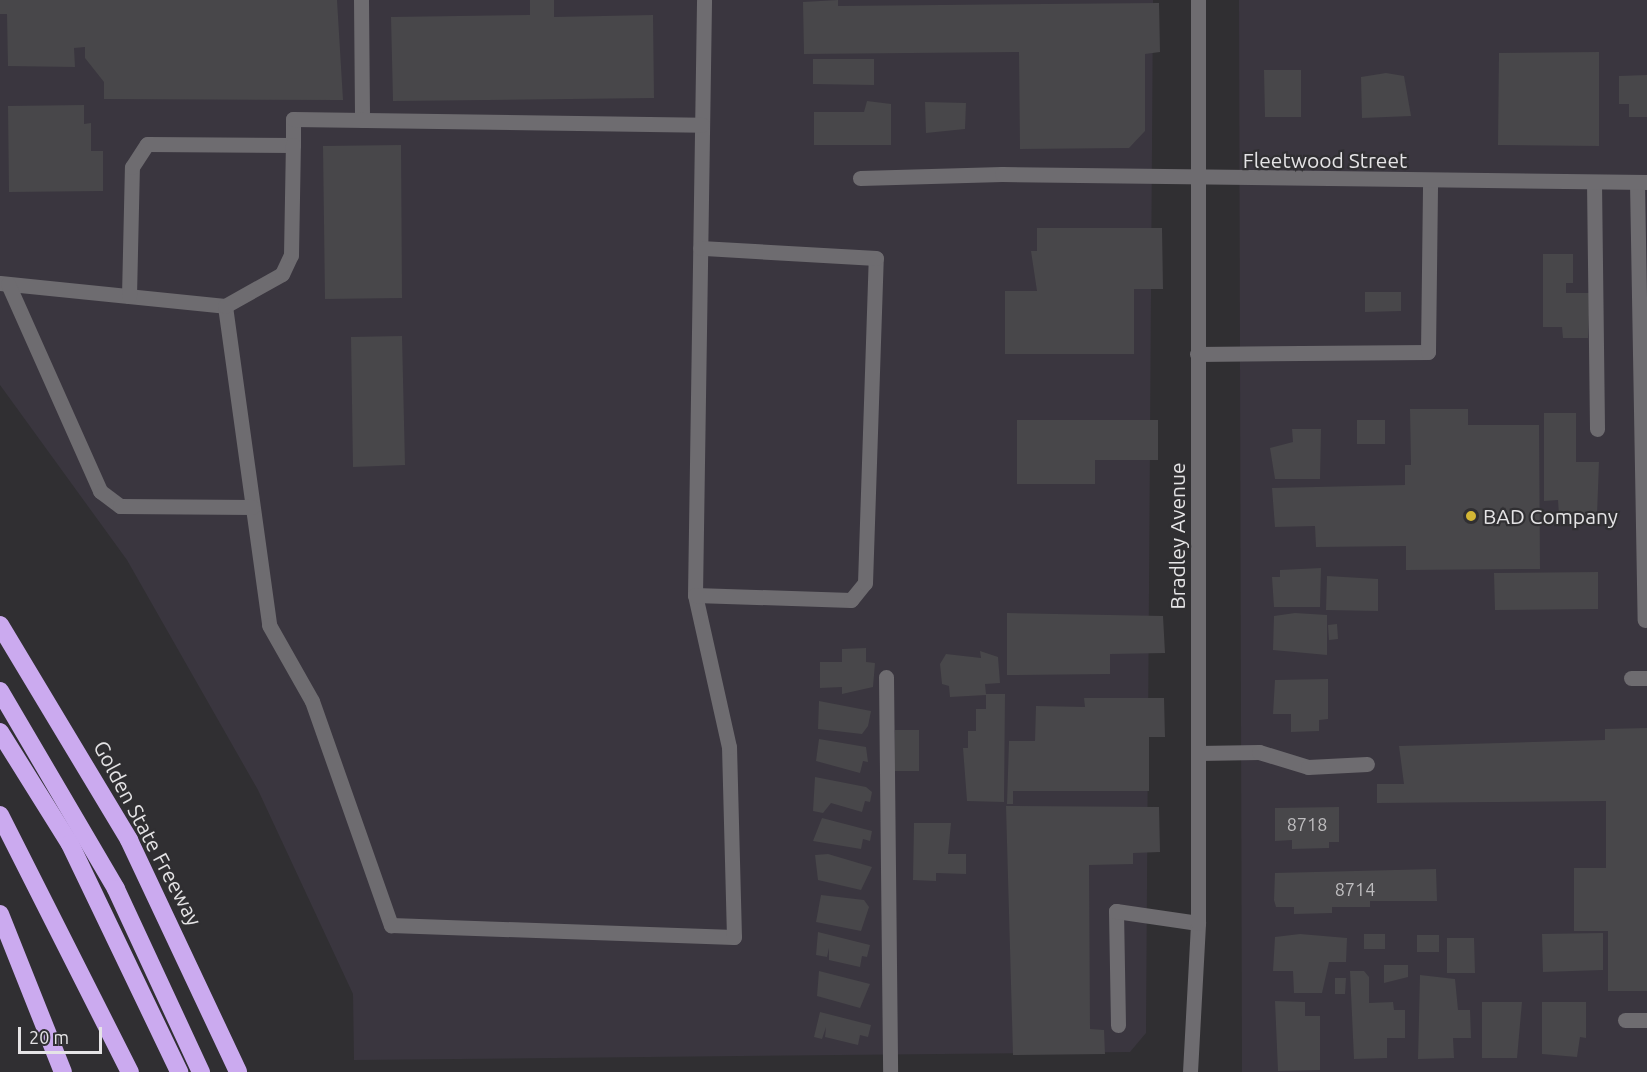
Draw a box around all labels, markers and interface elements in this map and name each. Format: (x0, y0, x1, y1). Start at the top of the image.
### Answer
street label: Fleetwood Street (1243, 147, 1407, 173)
street label: Bradley Avenue (1164, 462, 1190, 610)
place label: BAD Company (1483, 503, 1618, 529)
marker: BAD Company (1464, 509, 1478, 523)
street label: Golden State Freeway (89, 736, 207, 930)
house number: 8718 (1287, 813, 1327, 835)
house number: 8714 (1335, 878, 1375, 900)
scale bar (21, 1015, 105, 1053)
text: 20 m (29, 1027, 69, 1047)

